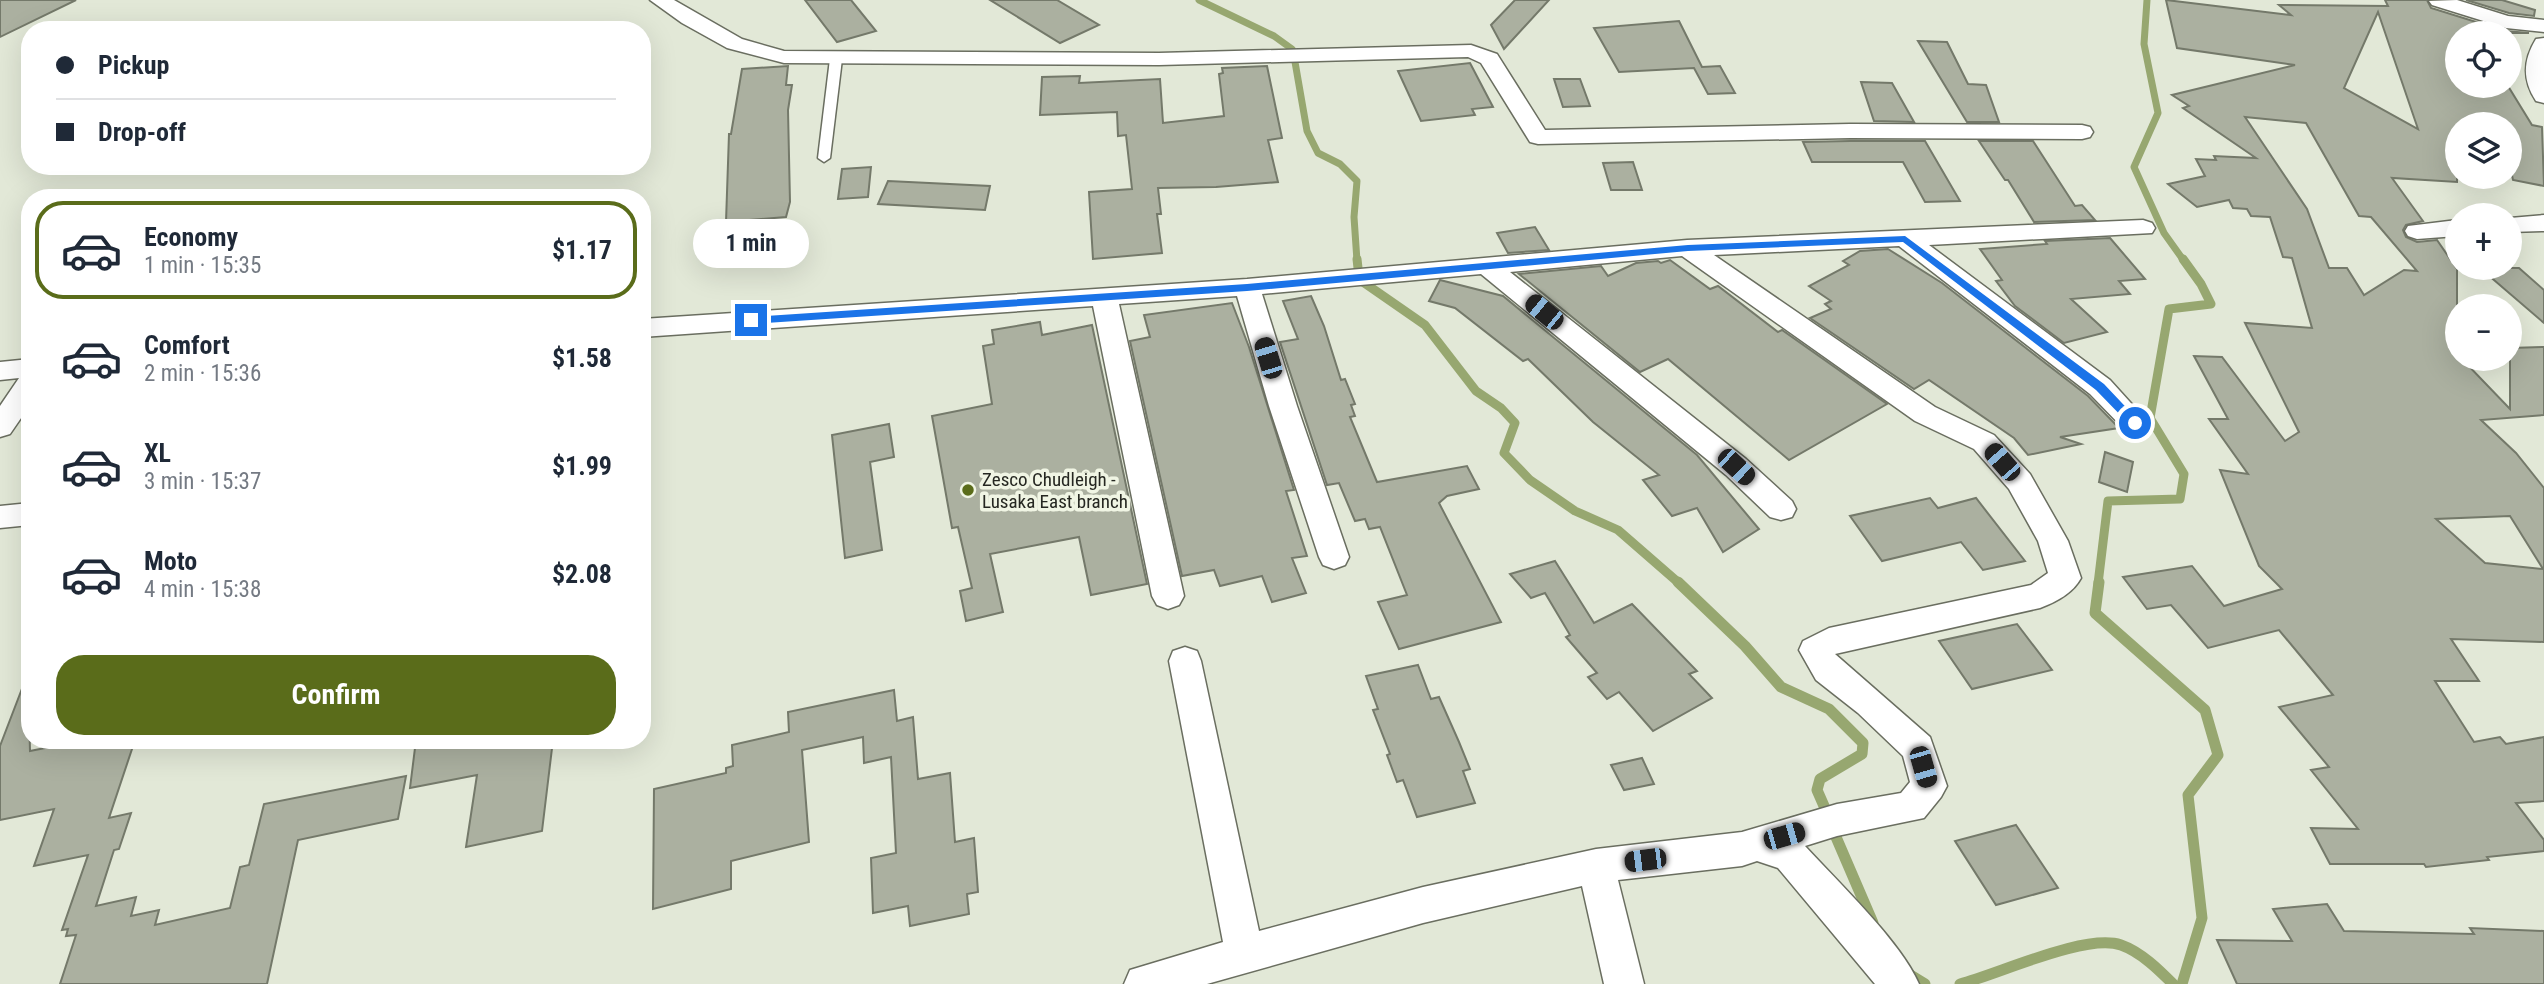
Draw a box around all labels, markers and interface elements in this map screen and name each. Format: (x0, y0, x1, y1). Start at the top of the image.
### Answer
map controls (2445, 21, 2522, 371)
button: locate (2445, 21, 2522, 98)
text: Pickup (98, 50, 169, 80)
button: layers (2445, 112, 2522, 189)
text: Drop-off (98, 117, 186, 147)
button: + (2445, 203, 2522, 280)
callout: 1 min (693, 218, 809, 268)
icon: car (60, 219, 123, 282)
text: Economy (144, 222, 238, 252)
text: 1 min (725, 230, 777, 257)
text: $1.17 (552, 235, 612, 265)
text: 1 min · 15:35 (144, 252, 261, 279)
car (1522, 291, 1567, 333)
button: − (2445, 294, 2522, 371)
route end (735, 304, 767, 336)
icon: car (60, 327, 123, 390)
text: Comfort (144, 330, 230, 360)
car (1252, 335, 1285, 381)
text: $1.58 (552, 343, 612, 373)
text: 2 min · 15:36 (144, 360, 261, 387)
route start (2119, 407, 2151, 439)
icon: car (60, 435, 123, 498)
text: XL (144, 438, 171, 468)
car (1981, 439, 2024, 485)
car (1714, 445, 1759, 489)
text: $1.99 (552, 451, 612, 481)
text: 3 min · 15:37 (144, 468, 261, 495)
place label: Zesco Chudleigh - Lusaka East branch (982, 468, 1128, 513)
marker: Zesco Chudleigh - Lusaka East branch (960, 482, 976, 498)
icon: car (60, 543, 123, 606)
text: Moto (144, 546, 197, 576)
text: $2.08 (552, 559, 612, 589)
text: 4 min · 15:38 (144, 576, 261, 603)
button: Confirm (56, 655, 616, 735)
car (1908, 744, 1939, 790)
car (1761, 820, 1808, 852)
car (1623, 847, 1668, 873)

